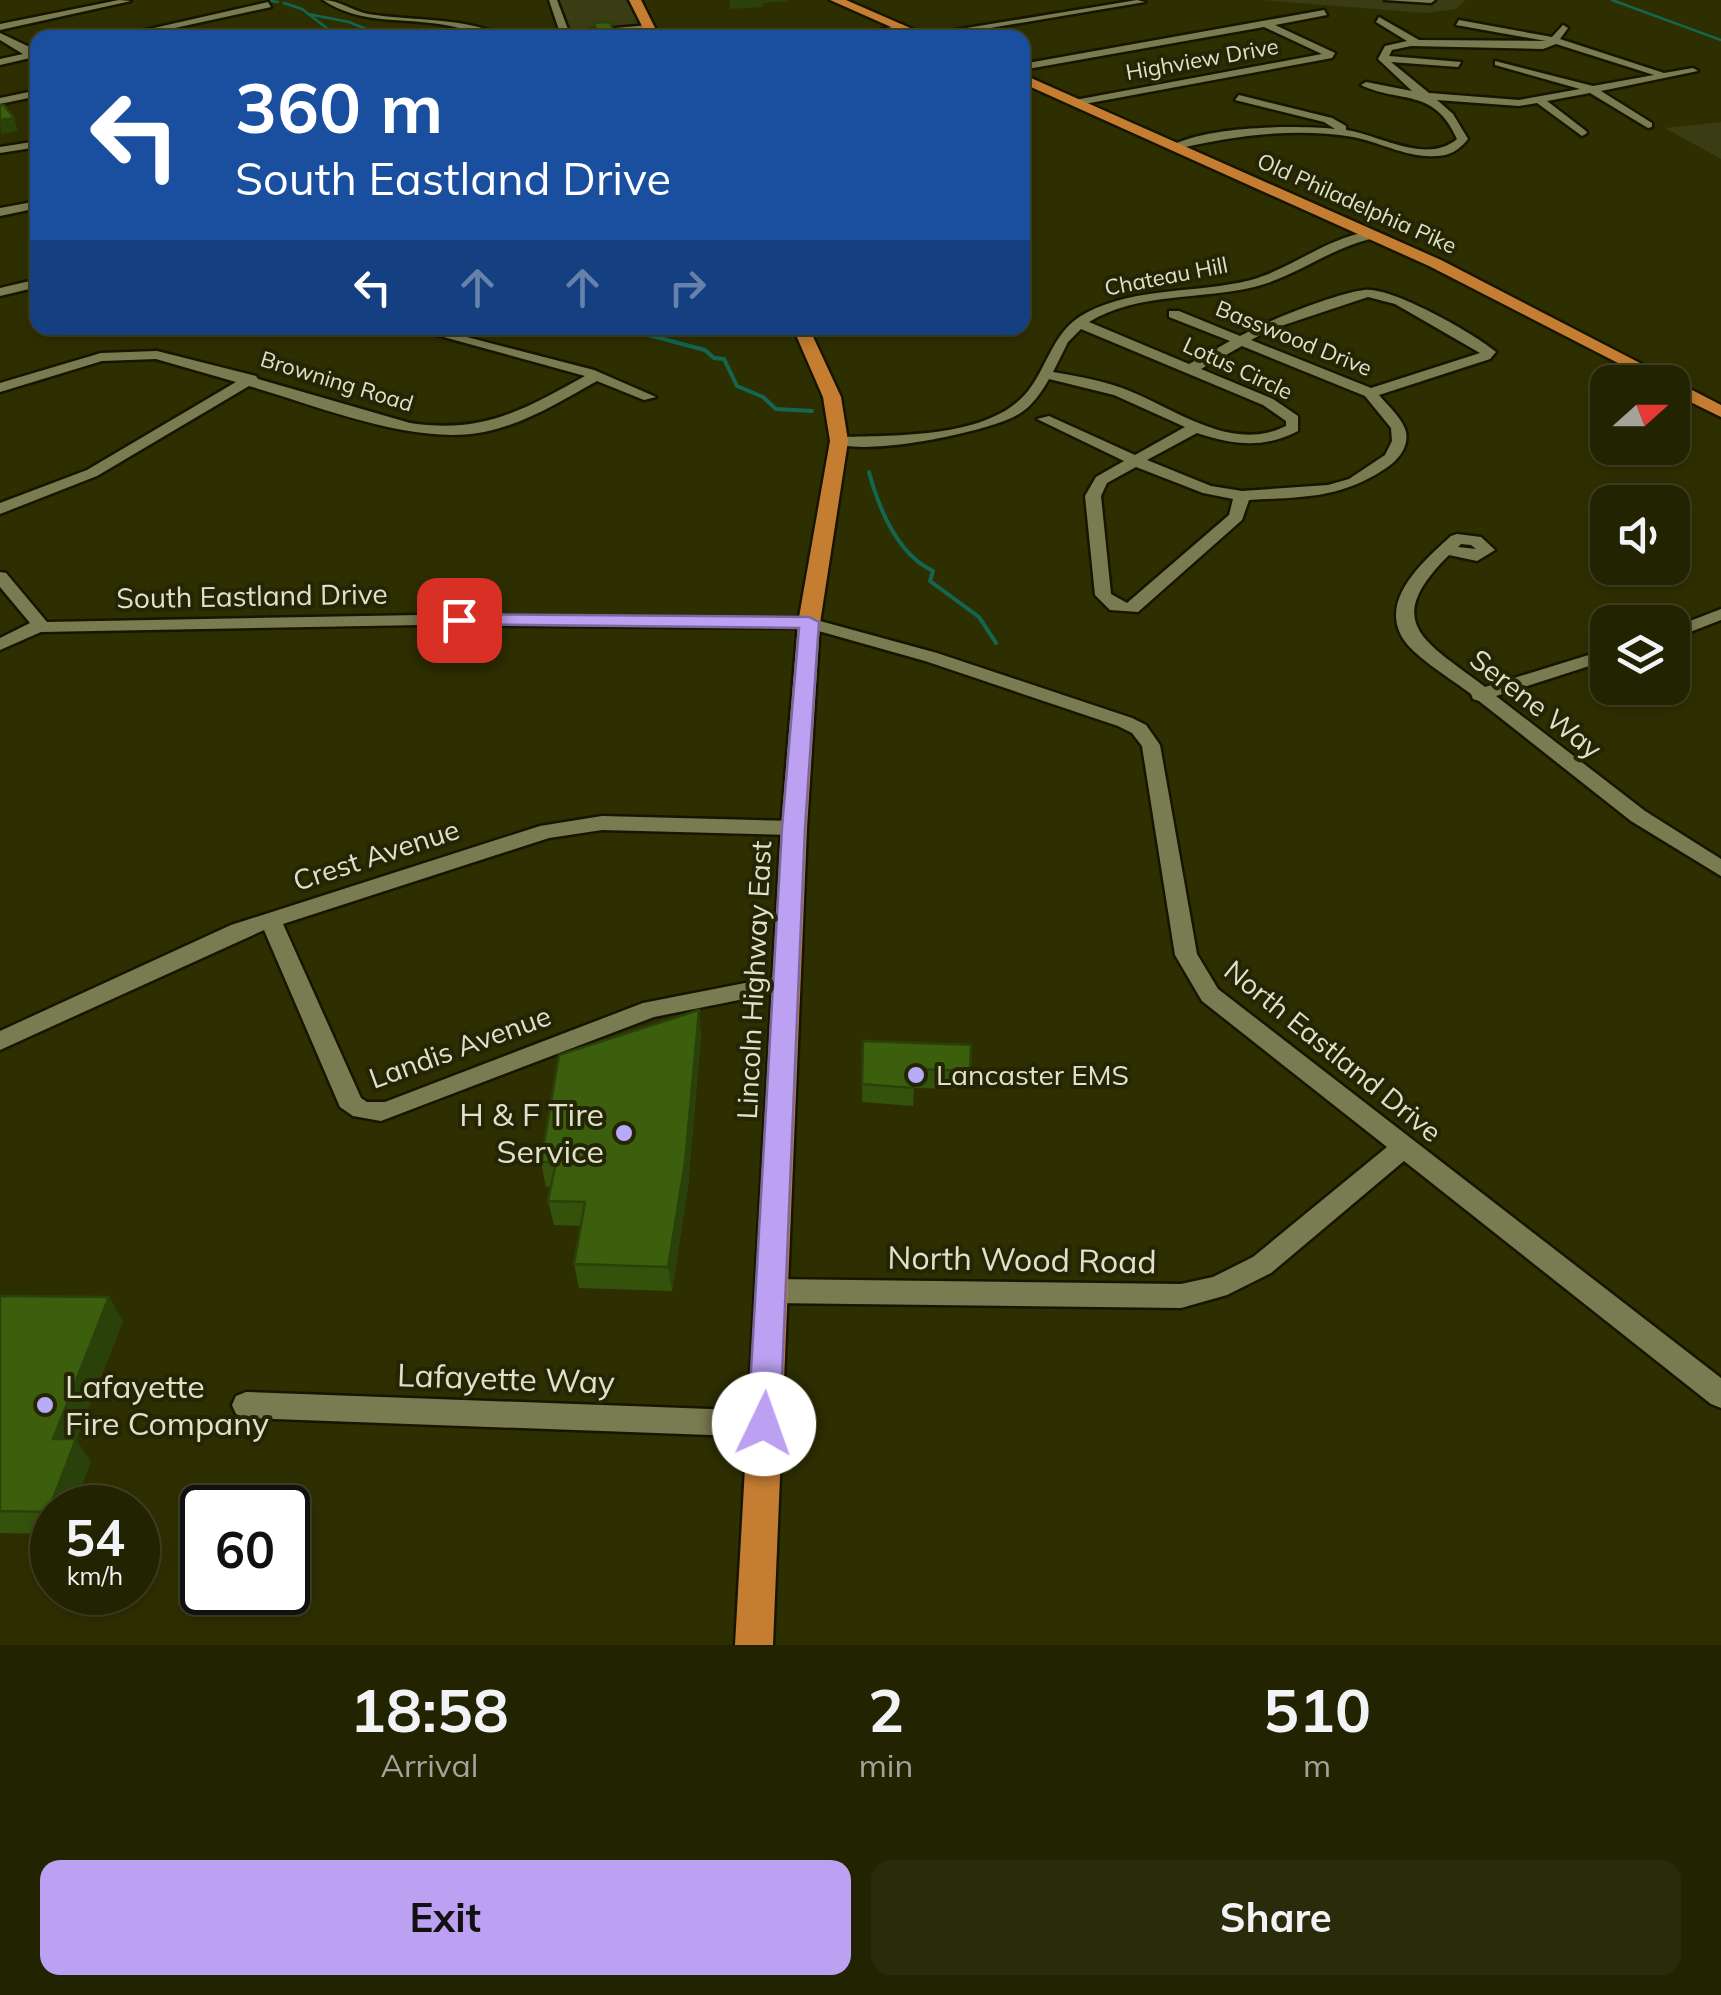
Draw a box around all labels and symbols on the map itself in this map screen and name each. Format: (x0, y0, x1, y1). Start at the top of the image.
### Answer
street label: Highview Drive (1123, 32, 1281, 86)
street label: Old Philadelphia Pike (1253, 146, 1461, 260)
street label: Chateau Hill (1102, 250, 1230, 302)
street label: Basswood Drive (1212, 294, 1376, 382)
street label: Lotus Circle (1179, 330, 1297, 406)
street label: Browning Road (257, 344, 417, 418)
north arrow (1590, 365, 1690, 465)
street label: South Eastland Drive (116, 576, 388, 615)
pin (417, 578, 502, 663)
street label: Serene Way (1463, 641, 1609, 766)
street label: Crest Avenue (288, 811, 463, 898)
street label: Lincoln Highway East (729, 840, 778, 1120)
street label: North Eastland Drive (1218, 952, 1449, 1149)
street label: Landis Avenue (364, 997, 555, 1096)
place label: Lancaster EMS (936, 1057, 1129, 1092)
marker: Lancaster EMS (905, 1064, 927, 1086)
place label: H & F Tire Service (459, 1094, 604, 1171)
marker: H & F Tire Service (613, 1122, 635, 1144)
street label: North Wood Road (887, 1237, 1157, 1281)
street label: Lafayette Way (396, 1354, 616, 1402)
place label: Lafayette Fire Company (65, 1366, 269, 1443)
position arrow (712, 1372, 816, 1476)
marker: Lafayette Fire Company (34, 1394, 56, 1416)
speed limit sign: 60 (180, 1485, 310, 1615)

